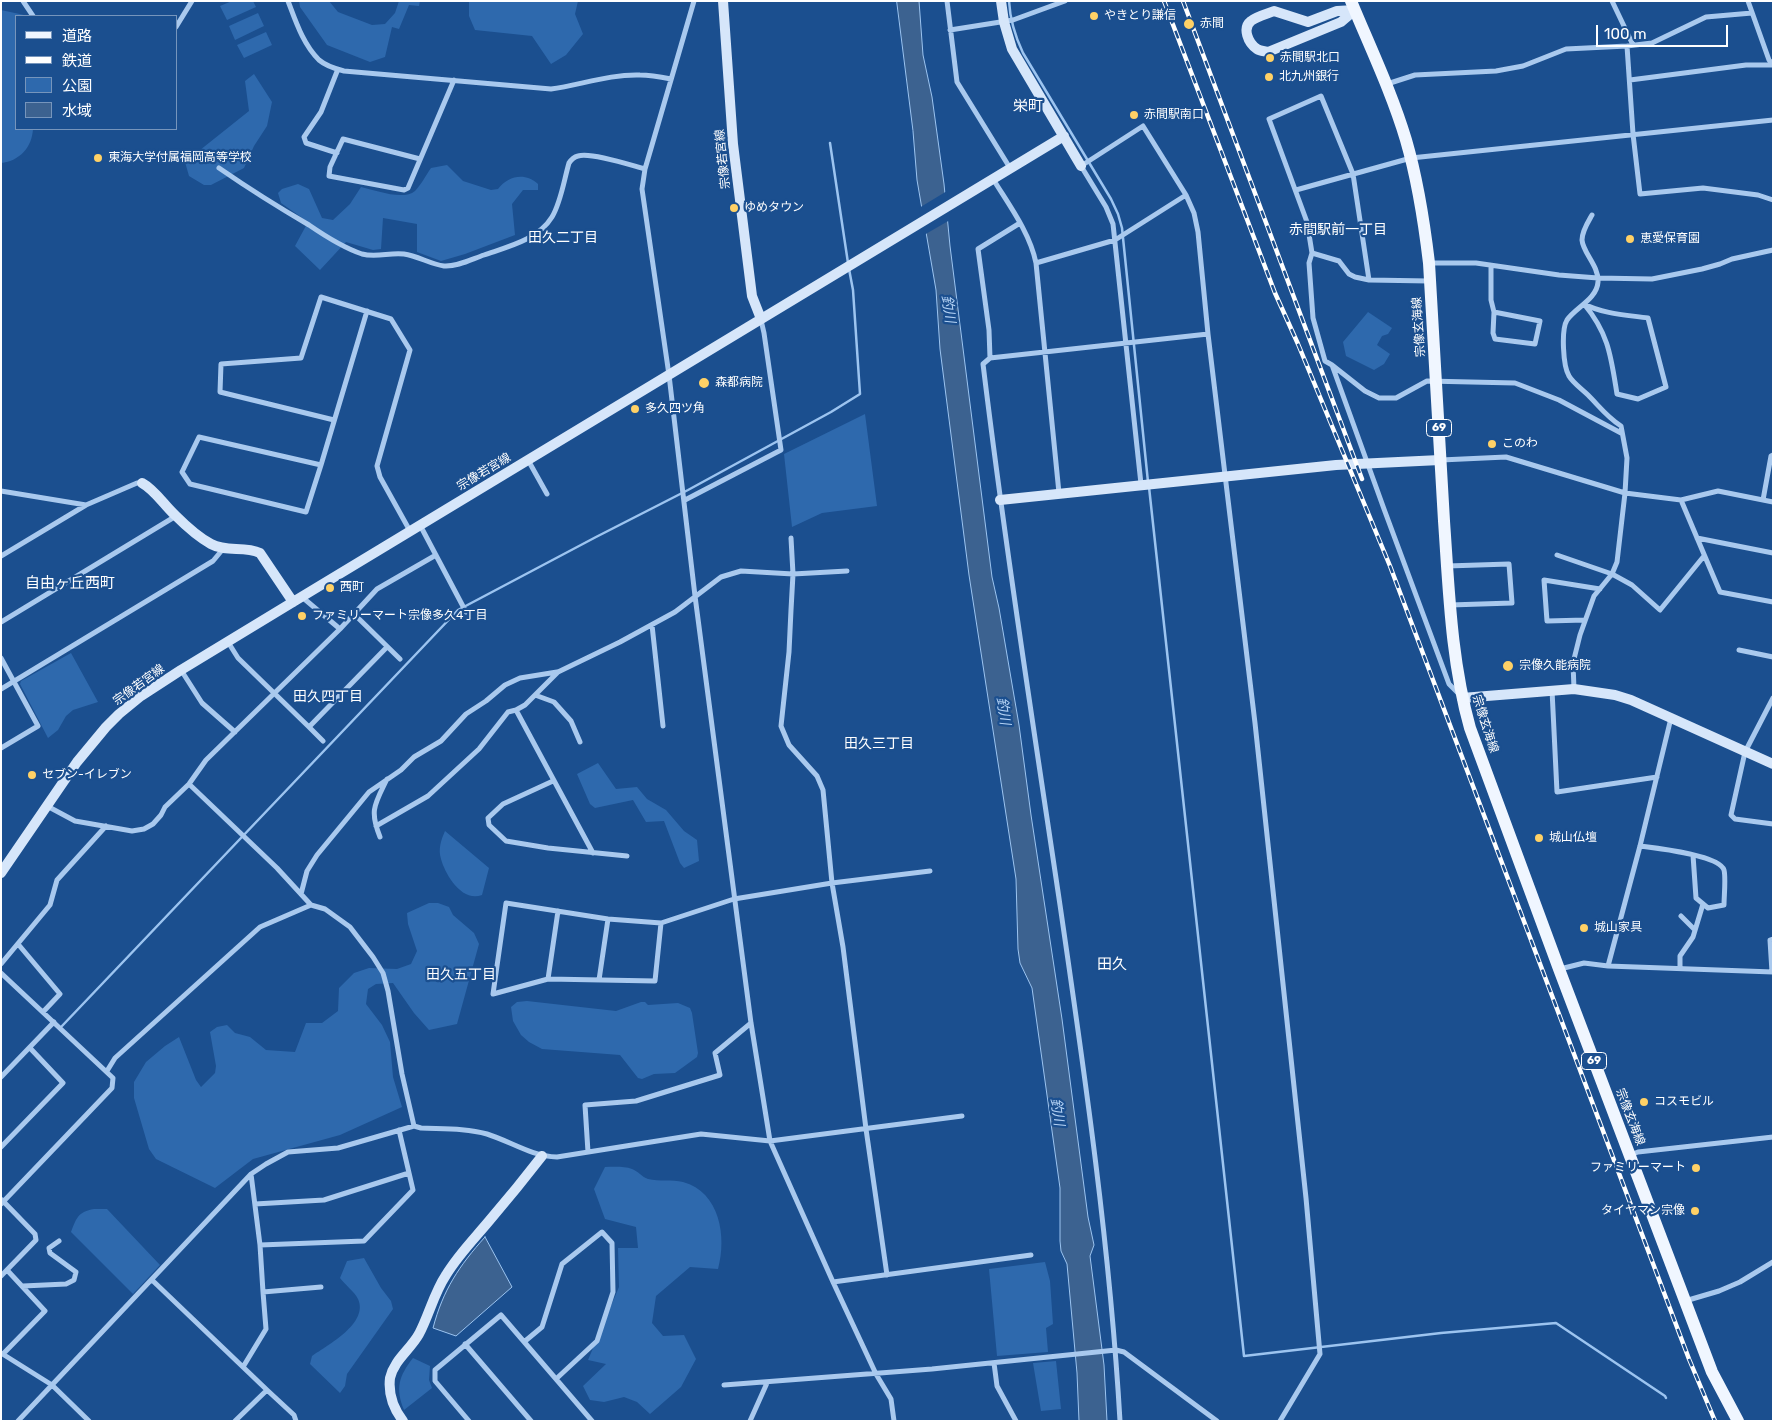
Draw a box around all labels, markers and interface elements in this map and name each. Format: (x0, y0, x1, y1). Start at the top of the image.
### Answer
place label: やきとり謙信 (1104, 9, 1176, 23)
marker: やきとり謙信 (1088, 10, 1100, 22)
legend (15, 15, 178, 130)
scale bar (1599, 15, 1732, 47)
marker: 赤間 (1182, 17, 1196, 31)
place label: 赤間 (1200, 17, 1224, 31)
text: 100 m (1604, 25, 1646, 43)
text: 道路 (62, 27, 92, 45)
place label: 赤間駅北口 (1280, 51, 1340, 65)
text: 鉄道 (62, 52, 92, 70)
marker: 赤間駅北口 (1264, 52, 1276, 64)
place label: 北九州銀行 (1279, 70, 1339, 84)
marker: 北九州銀行 (1263, 71, 1275, 83)
text: 公園 (62, 77, 92, 95)
district label: 栄町 (1013, 98, 1043, 116)
text: 水域 (62, 102, 92, 120)
place label: 赤間駅南口 (1144, 108, 1204, 122)
marker: 赤間駅南口 (1128, 109, 1140, 121)
street label: 宗像若宮線 (713, 128, 733, 190)
place label: 東海大学付属福岡高等学校 (108, 151, 252, 165)
marker: 東海大学付属福岡高等学校 (92, 152, 104, 164)
place label: ゆめタウン (744, 201, 804, 215)
marker: ゆめタウン (728, 202, 740, 214)
district label: 赤間駅前一丁目 (1289, 222, 1387, 238)
district label: 田久二丁目 (528, 230, 598, 246)
place label: 恵愛保育園 (1640, 232, 1700, 246)
marker: 恵愛保育園 (1624, 233, 1636, 245)
water label: 釣川 (938, 294, 958, 324)
street label: 宗像玄海線 (1410, 297, 1428, 357)
marker: 森都病院 (697, 376, 711, 390)
place label: 森都病院 (715, 376, 763, 390)
place label: 多久四ツ角 (645, 402, 705, 416)
marker: 多久四ツ角 (629, 403, 641, 415)
road number: 69 (1426, 419, 1452, 436)
place label: このわ (1502, 437, 1538, 451)
marker: このわ (1486, 438, 1498, 450)
street label: 宗像若宮線 (455, 450, 513, 494)
district label: 自由ヶ丘西町 (25, 575, 115, 593)
place label: 西町 (340, 581, 364, 595)
marker: 西町 (324, 582, 336, 594)
place label: ファミリーマート宗像多久4丁目 (312, 609, 487, 623)
marker: ファミリーマート宗像多久4丁目 (296, 610, 308, 622)
marker: 宗像久能病院 (1501, 659, 1515, 673)
place label: 宗像久能病院 (1519, 659, 1591, 673)
street label: 宗像若宮線 (110, 662, 168, 708)
district label: 田久四丁目 (293, 689, 363, 705)
street label: 宗像玄海線 (1469, 693, 1501, 755)
water label: 釣川 (993, 696, 1013, 726)
district label: 田久三丁目 (844, 736, 914, 752)
place label: セブン-イレブン (42, 768, 132, 782)
marker: セブン-イレブン (26, 769, 38, 781)
place label: 城山仏壇 (1549, 831, 1597, 845)
marker: 城山仏壇 (1533, 832, 1545, 844)
place label: 城山家具 (1594, 921, 1642, 935)
marker: 城山家具 (1578, 922, 1590, 934)
district label: 田久 (1097, 956, 1127, 974)
district label: 田久五丁目 (426, 967, 496, 983)
road number: 69 (1582, 1052, 1606, 1070)
street label: 宗像玄海線 (1613, 1086, 1647, 1148)
place label: コスモビル (1654, 1095, 1714, 1109)
marker: コスモビル (1638, 1096, 1650, 1108)
water label: 釣川 (1047, 1097, 1067, 1127)
place label: ファミリーマート (1590, 1161, 1686, 1175)
marker: ファミリーマート (1690, 1162, 1702, 1174)
place label: タイヤマン宗像 (1601, 1204, 1685, 1218)
marker: タイヤマン宗像 (1689, 1205, 1701, 1217)

